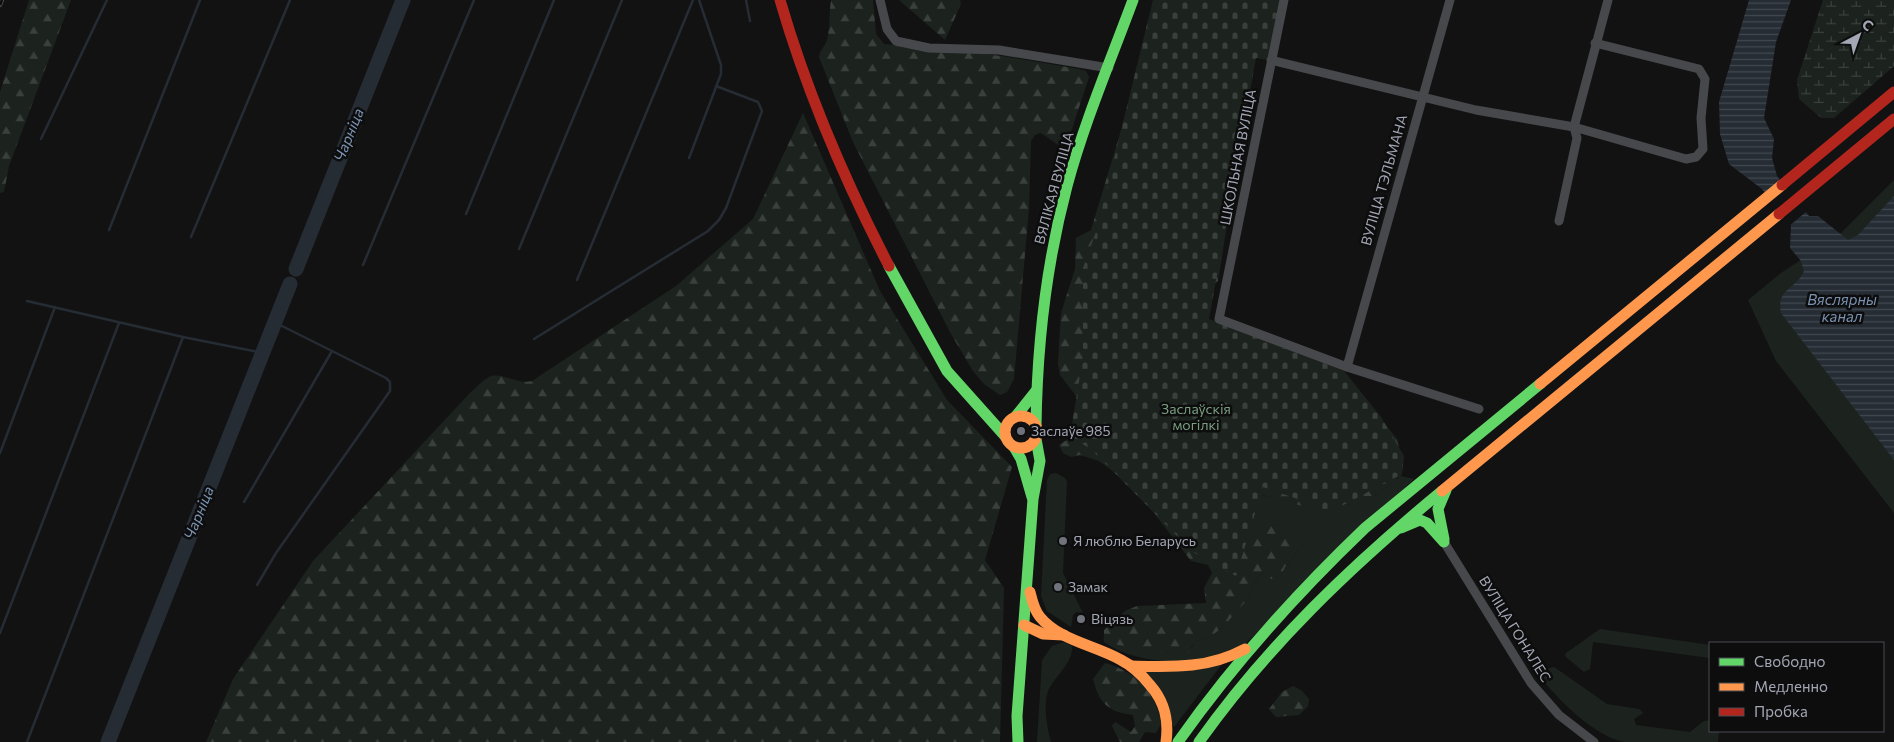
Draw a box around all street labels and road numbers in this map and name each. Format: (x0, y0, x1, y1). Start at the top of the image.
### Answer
street label: ШКОЛЬНАЯ ВУЛІЦА (1216, 87, 1259, 226)
street label: ВУЛІЦА ТЭЛЬМАНА (1357, 112, 1410, 247)
street label: ВЯЛІКАЯ ВУЛІЦА (1030, 129, 1077, 246)
street label: ВУЛІЦА ГОНАЛЕС (1476, 573, 1555, 685)

